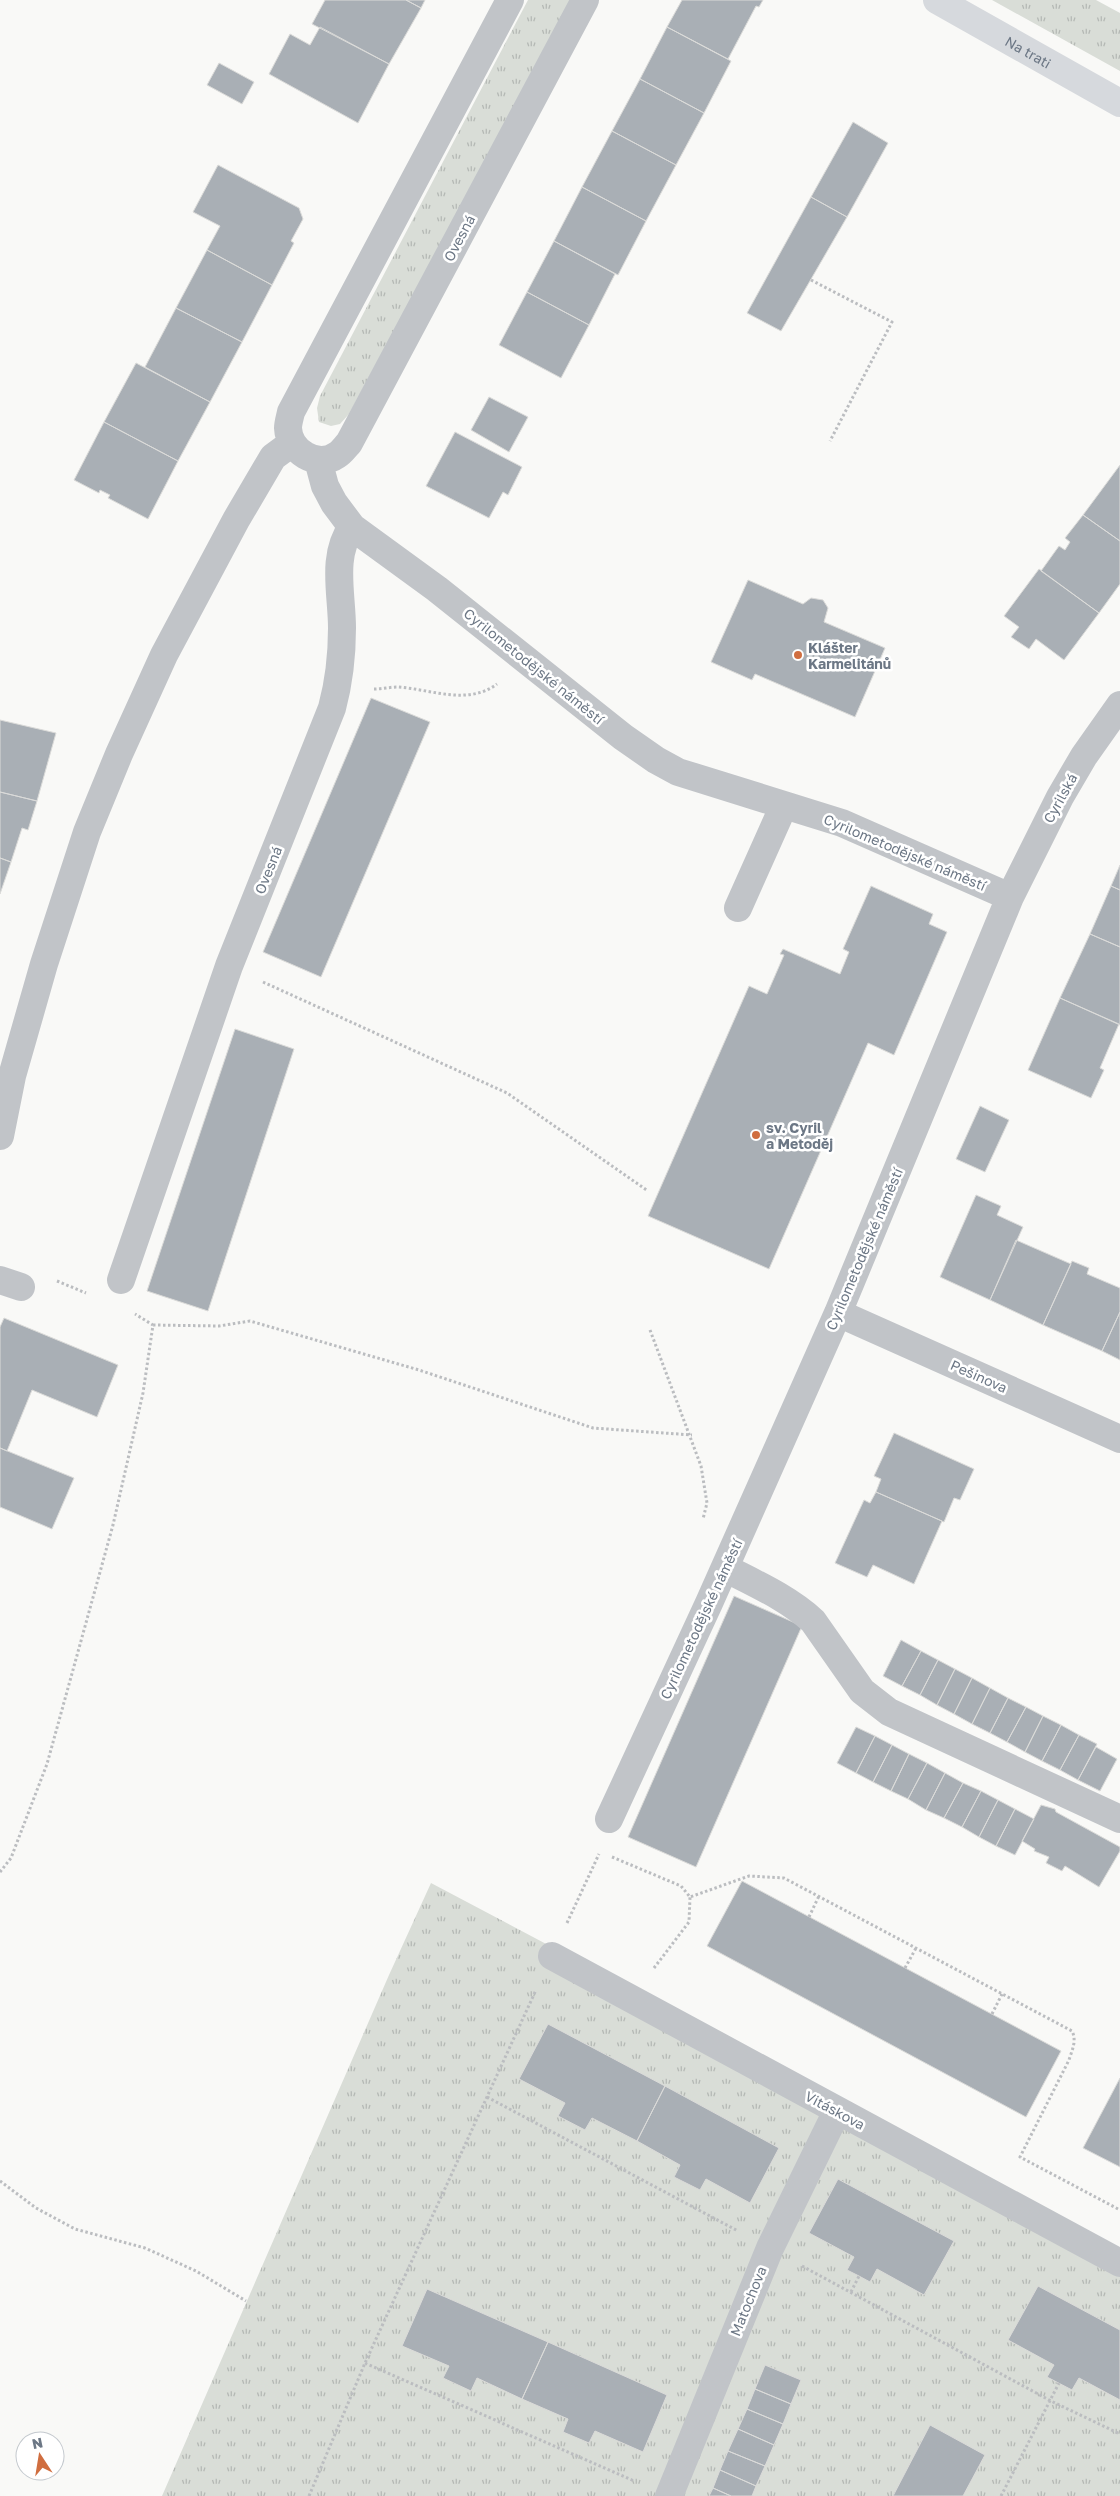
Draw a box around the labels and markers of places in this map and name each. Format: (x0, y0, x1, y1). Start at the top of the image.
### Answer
place label: Klášter Karmelitánů (808, 639, 891, 672)
marker: Klášter Karmelitánů (792, 649, 804, 661)
place label: sv. Cyril a Metoděj (766, 1119, 833, 1152)
marker: sv. Cyril a Metoděj (750, 1129, 762, 1141)

